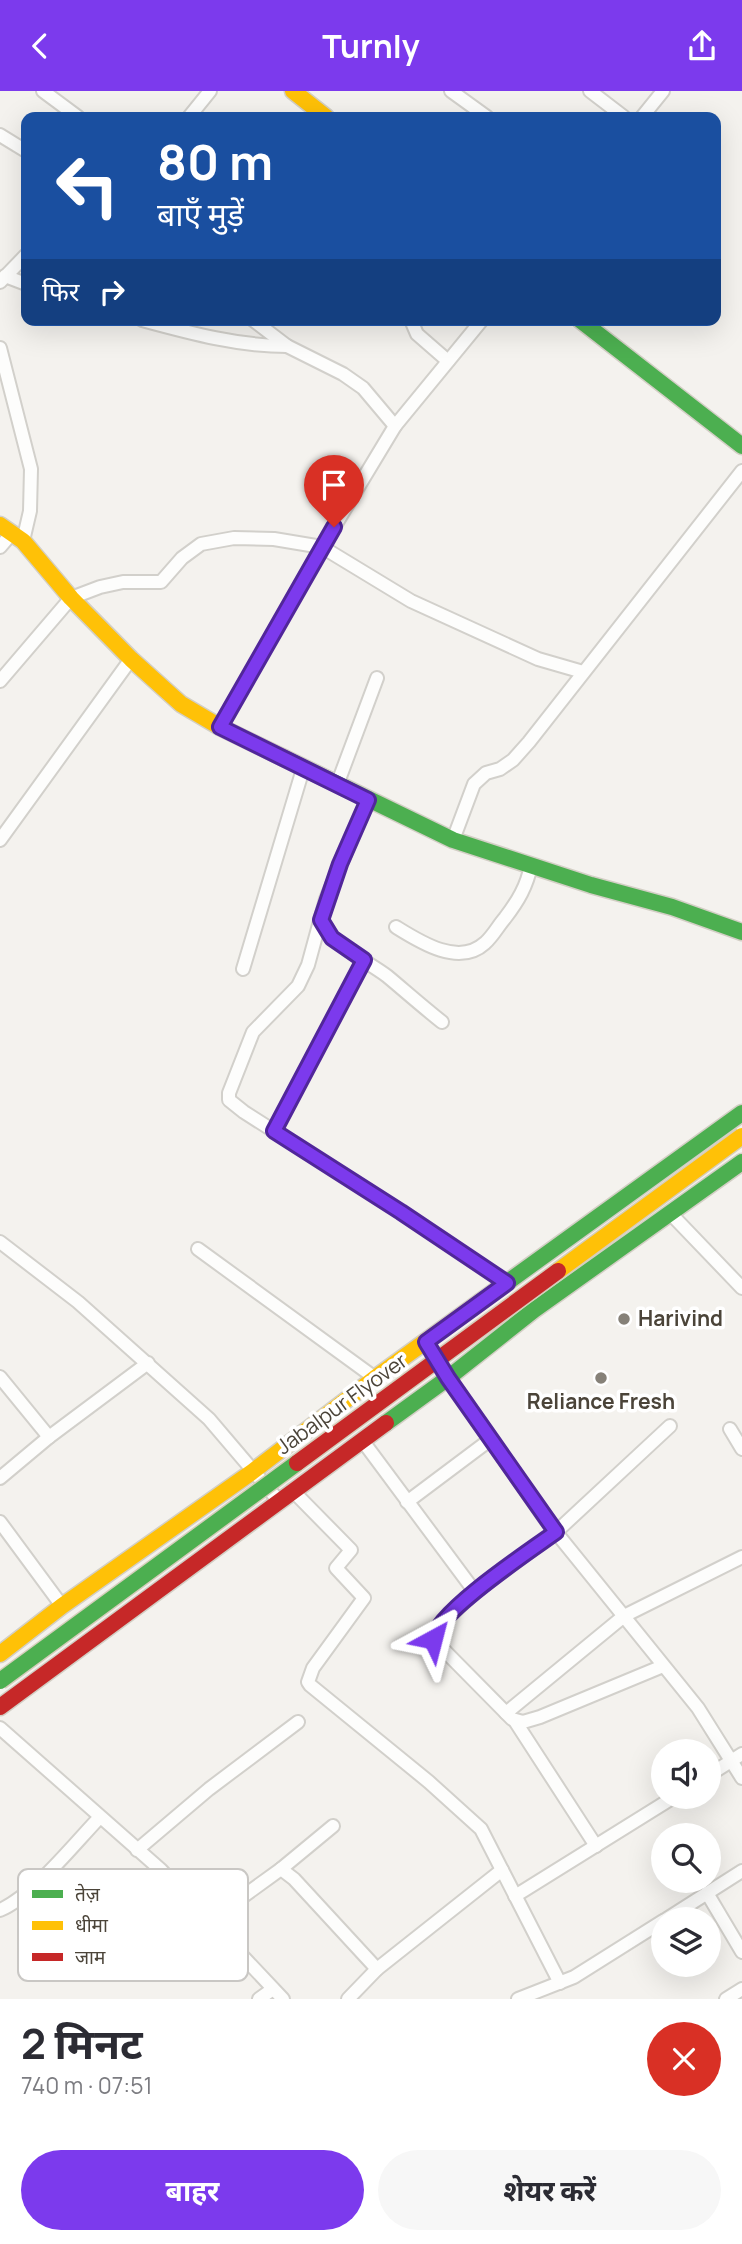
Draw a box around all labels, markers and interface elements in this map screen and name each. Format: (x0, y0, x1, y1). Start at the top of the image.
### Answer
text: Turnly (322, 24, 420, 68)
icon: back (21, 27, 59, 65)
icon: share (683, 27, 721, 65)
text: 80 m (157, 128, 273, 195)
icon: left (42, 140, 133, 231)
text: बाएँ मुड़ें (157, 192, 244, 236)
text: फिर (42, 273, 79, 309)
icon: right (93, 273, 131, 311)
pin (304, 455, 364, 527)
icon: arrive (315, 466, 353, 504)
place label: Harivind (638, 1304, 723, 1332)
marker: Harivind (616, 1311, 632, 1327)
street label: Jabalpur Flyover (270, 1346, 413, 1460)
marker: Reliance Fresh (593, 1370, 609, 1386)
place label: Reliance Fresh (527, 1387, 675, 1415)
position arrow (396, 1602, 470, 1676)
map controls (651, 1739, 721, 1977)
button: sound (651, 1739, 721, 1809)
button: search (651, 1823, 721, 1893)
legend (18, 1869, 248, 1981)
text: तेज़ (75, 1881, 101, 1907)
button: layers (651, 1907, 721, 1977)
text: धीमा (75, 1912, 109, 1938)
text: जाम (75, 1944, 106, 1970)
text: 2 मिनट (21, 2014, 143, 2072)
button: close (647, 2022, 721, 2096)
text: 740 m · 07:51 (21, 2069, 152, 2101)
button: बाहर (21, 2150, 364, 2230)
button: शेयर करें (378, 2150, 721, 2230)

